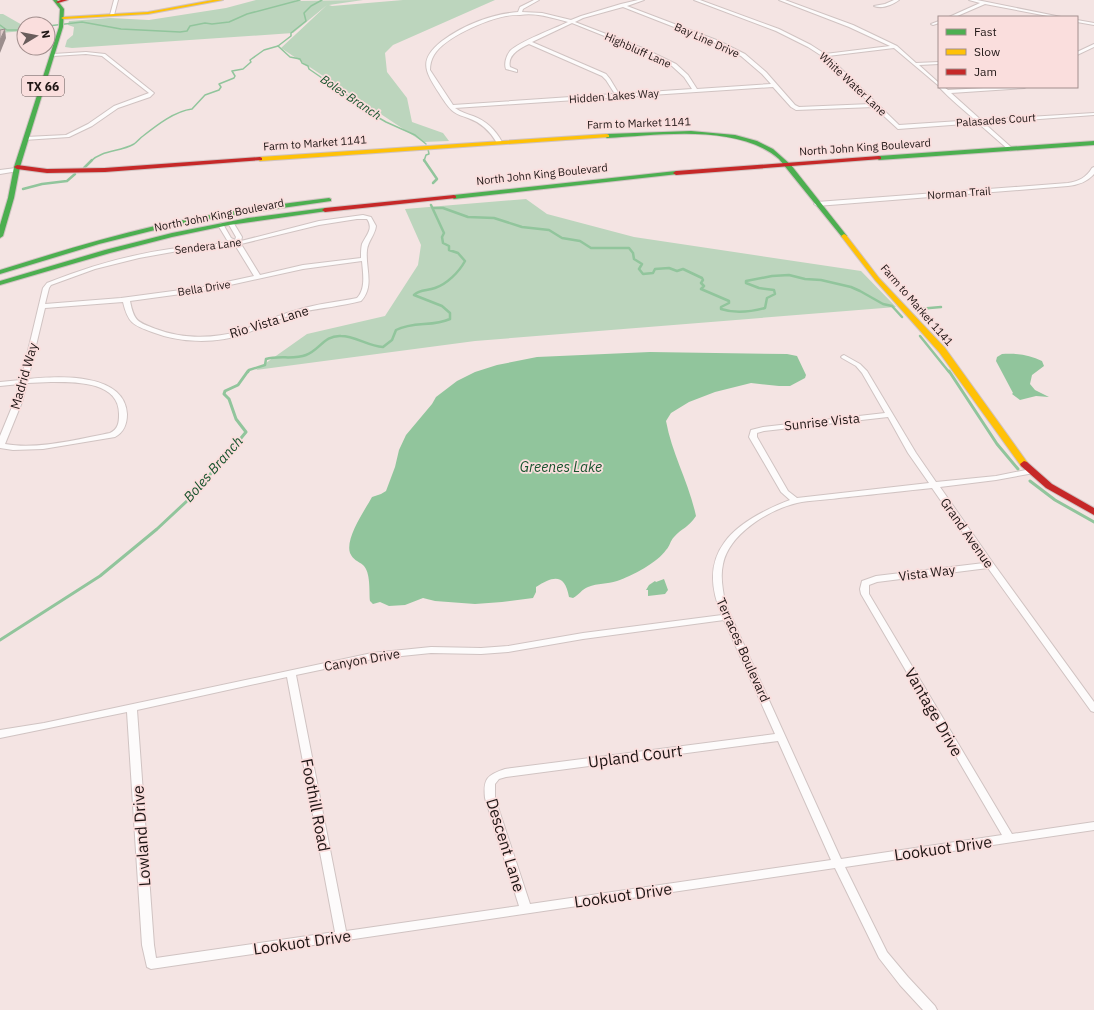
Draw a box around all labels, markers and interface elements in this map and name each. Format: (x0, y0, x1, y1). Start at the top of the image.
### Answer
north arrow (16, 16, 56, 56)
legend (938, 16, 1078, 88)
street label: Bay Line Drive (672, 19, 742, 61)
text: Fast (974, 24, 997, 39)
text: N (38, 29, 53, 39)
street label: Highbluff Lane (602, 29, 674, 71)
text: Slow (974, 44, 1000, 59)
street label: White Water Lane (816, 49, 890, 119)
text: Jam (974, 64, 997, 79)
water label: Boles Branch (318, 71, 384, 123)
road number: TX 66 (22, 76, 64, 96)
street label: Hidden Lakes Way (569, 86, 660, 106)
street label: Palasades Court (956, 110, 1037, 130)
street label: Farm to Market 1141 (587, 114, 691, 132)
street label: Farm to Market 1141 (263, 132, 368, 154)
street label: North John King Boulevard (799, 135, 931, 159)
street label: North John King Boulevard (476, 160, 608, 188)
street label: Norman Trail (927, 184, 991, 202)
street label: North John King Boulevard (153, 196, 285, 234)
street label: Sendera Lane (174, 235, 242, 257)
street label: Farm to Market 1141 (878, 261, 957, 349)
street label: Bella Drive (177, 277, 231, 299)
street label: Rio Vista Lane (227, 302, 311, 342)
street label: Madrid Way (6, 340, 42, 411)
street label: Sunrise Vista (783, 410, 861, 434)
water label: Boles Branch (179, 432, 247, 506)
water label: Greenes Lake (520, 458, 602, 476)
street label: Grand Avenue (936, 494, 998, 572)
street label: Vista Way (898, 561, 957, 585)
street label: Terraces Boulevard (712, 595, 774, 705)
street label: Canyon Drive (323, 645, 401, 675)
street label: Vantage Drive (901, 664, 968, 760)
street label: Upland Court (587, 740, 683, 772)
street label: Foothill Road (297, 757, 335, 853)
street label: Lowland Drive (127, 785, 155, 887)
street label: Descent Lane (482, 796, 530, 894)
street label: Lookuot Drive (893, 831, 993, 865)
street label: Lookuot Drive (573, 878, 673, 912)
street label: Lookuot Drive (252, 925, 352, 959)

